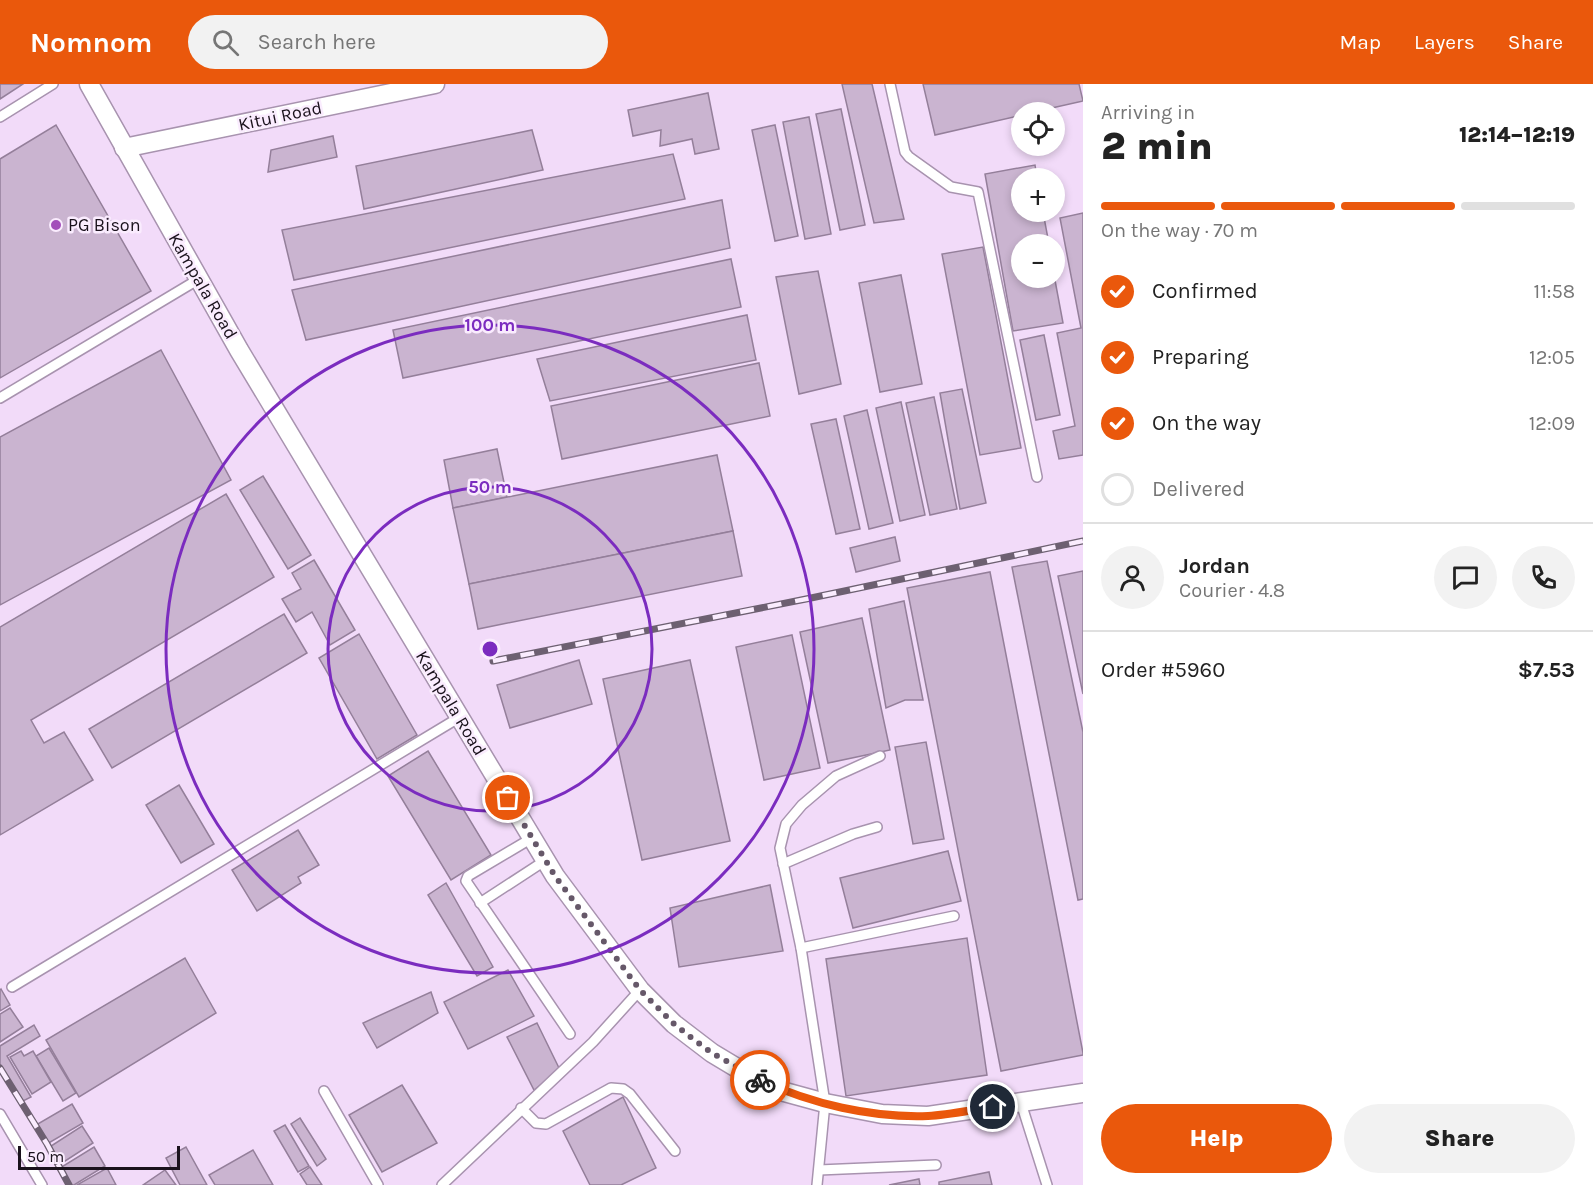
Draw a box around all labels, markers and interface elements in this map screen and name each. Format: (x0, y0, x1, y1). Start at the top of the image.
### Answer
search box (188, 15, 608, 69)
text: Nomnom (30, 26, 152, 59)
icon: search (209, 26, 242, 59)
text: Search here (257, 29, 376, 55)
text: Map (1339, 30, 1381, 54)
text: Layers (1414, 30, 1475, 54)
text: Share (1508, 30, 1563, 54)
street label: Kitui Road (236, 96, 324, 136)
text: Arriving in (1101, 101, 1195, 124)
map controls (1011, 102, 1065, 288)
button: locate (1011, 102, 1065, 156)
text: 12:14–12:19 (1459, 122, 1575, 148)
text: 2 min (1101, 123, 1213, 169)
button: + (1011, 168, 1065, 222)
place label: PG Bison (68, 214, 141, 236)
marker: PG Bison (49, 218, 63, 232)
text: On the way · 70 m (1101, 219, 1258, 242)
street label: Kampala Road (164, 229, 242, 343)
button: − (1011, 234, 1065, 288)
icon: check (1101, 275, 1134, 308)
text: Confirmed (1152, 278, 1258, 304)
text: 11:58 (1534, 280, 1575, 303)
text: 100 m (465, 314, 515, 336)
icon: check (1101, 341, 1134, 374)
text: Preparing (1152, 344, 1249, 370)
text: 12:05 (1529, 346, 1575, 369)
icon: check (1101, 407, 1134, 440)
text: On the way (1152, 410, 1261, 436)
text: 12:09 (1529, 412, 1575, 435)
text: 50 m (468, 476, 512, 498)
text: Delivered (1152, 476, 1245, 502)
button: person (1101, 546, 1164, 609)
button: chat (1434, 546, 1497, 609)
button: phone (1512, 546, 1575, 609)
text: Jordan (1179, 553, 1250, 579)
text: Courier · 4.8 (1179, 579, 1285, 602)
centre of rings (480, 639, 500, 659)
street label: Kampala Road (411, 646, 491, 760)
text: Order #5960 (1101, 657, 1225, 683)
text: $7.53 (1518, 657, 1575, 683)
pin (482, 772, 533, 823)
icon: bag (491, 781, 524, 814)
courier (730, 1050, 790, 1110)
icon: bike (744, 1064, 777, 1097)
pin (967, 1081, 1018, 1132)
icon: home (976, 1090, 1009, 1123)
button: Help (1101, 1104, 1332, 1173)
button: Share (1344, 1104, 1575, 1173)
scale bar (18, 1143, 180, 1170)
text: 50 m (27, 1147, 64, 1166)

